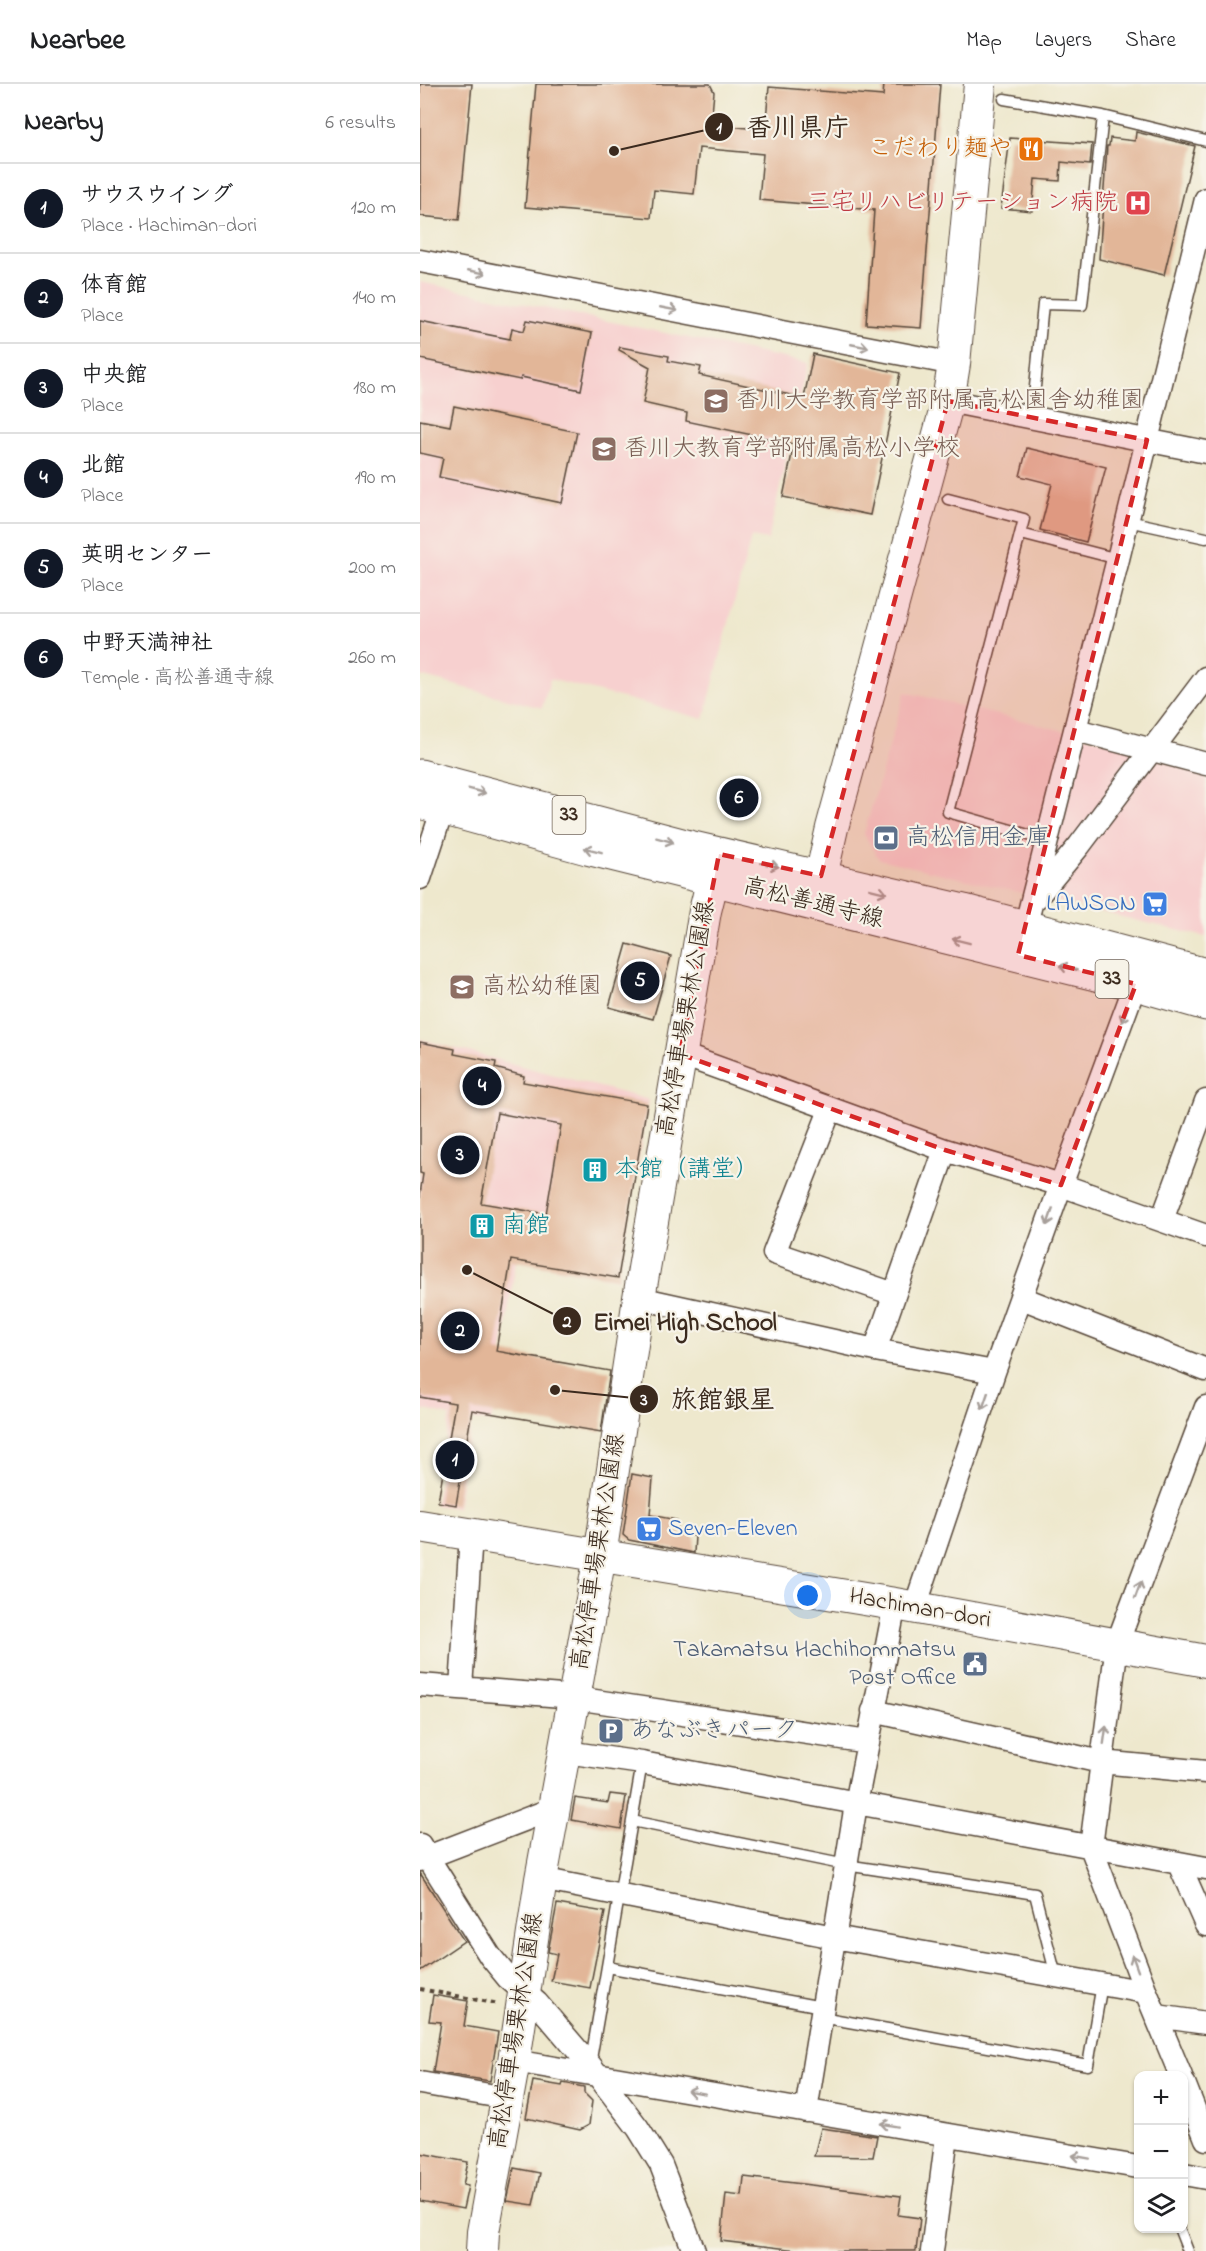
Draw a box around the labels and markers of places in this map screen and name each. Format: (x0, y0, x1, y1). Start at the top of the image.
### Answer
callout: 香川県庁 (704, 105, 862, 149)
place label: こだわり麺や (868, 132, 1012, 167)
restaurant icon: こだわり麺や (1016, 134, 1046, 164)
place label: 三宅リハビリテーション病院 (806, 186, 1118, 221)
hospital icon: 三宅リハビリテーション病院 (1123, 188, 1153, 218)
place label: 香川大学教育学部附属高松園舎幼稚園 (736, 384, 1144, 419)
school or university icon: 香川大学教育学部附属高松園舎幼稚園 (701, 386, 731, 416)
place label: 香川大教育学部附属高松小学校 (624, 432, 960, 467)
school or university icon: 香川大教育学部附属高松小学校 (589, 434, 619, 464)
pin: 6 (720, 776, 758, 820)
place label: 高松信用金庫 (906, 821, 1050, 856)
bank icon: 高松信用金庫 (871, 823, 901, 853)
place label: LAWSON (1046, 887, 1136, 922)
supermarket icon: LAWSON (1140, 889, 1170, 919)
pin: 5 (620, 958, 660, 1004)
place label: 高松幼稚園 (482, 970, 602, 1005)
school or university icon: 高松幼稚園 (447, 972, 477, 1002)
pin: 4 (462, 1064, 502, 1108)
pin: 3 (440, 1132, 480, 1178)
place label: 本館（講堂） (615, 1153, 759, 1188)
building icon: 本館（講堂） (580, 1155, 610, 1185)
place label: 南館 (502, 1209, 550, 1244)
building icon: 南館 (467, 1211, 497, 1241)
callout: Eimei High School (552, 1299, 789, 1343)
pin: 2 (440, 1308, 480, 1354)
callout: 旅館銀星 (629, 1377, 787, 1421)
pin: 1 (435, 1438, 474, 1482)
place label: Seven-Eleven (668, 1512, 798, 1547)
supermarket icon: Seven-Eleven (634, 1514, 664, 1544)
place label: Takamatsu Hachihommatsu Post Office (673, 1633, 956, 1696)
public building icon: Takamatsu Hachihommatsu Post Office (960, 1649, 990, 1679)
place label: あなぶきパーク (630, 1714, 798, 1749)
parking icon: あなぶきパーク (596, 1716, 626, 1746)

